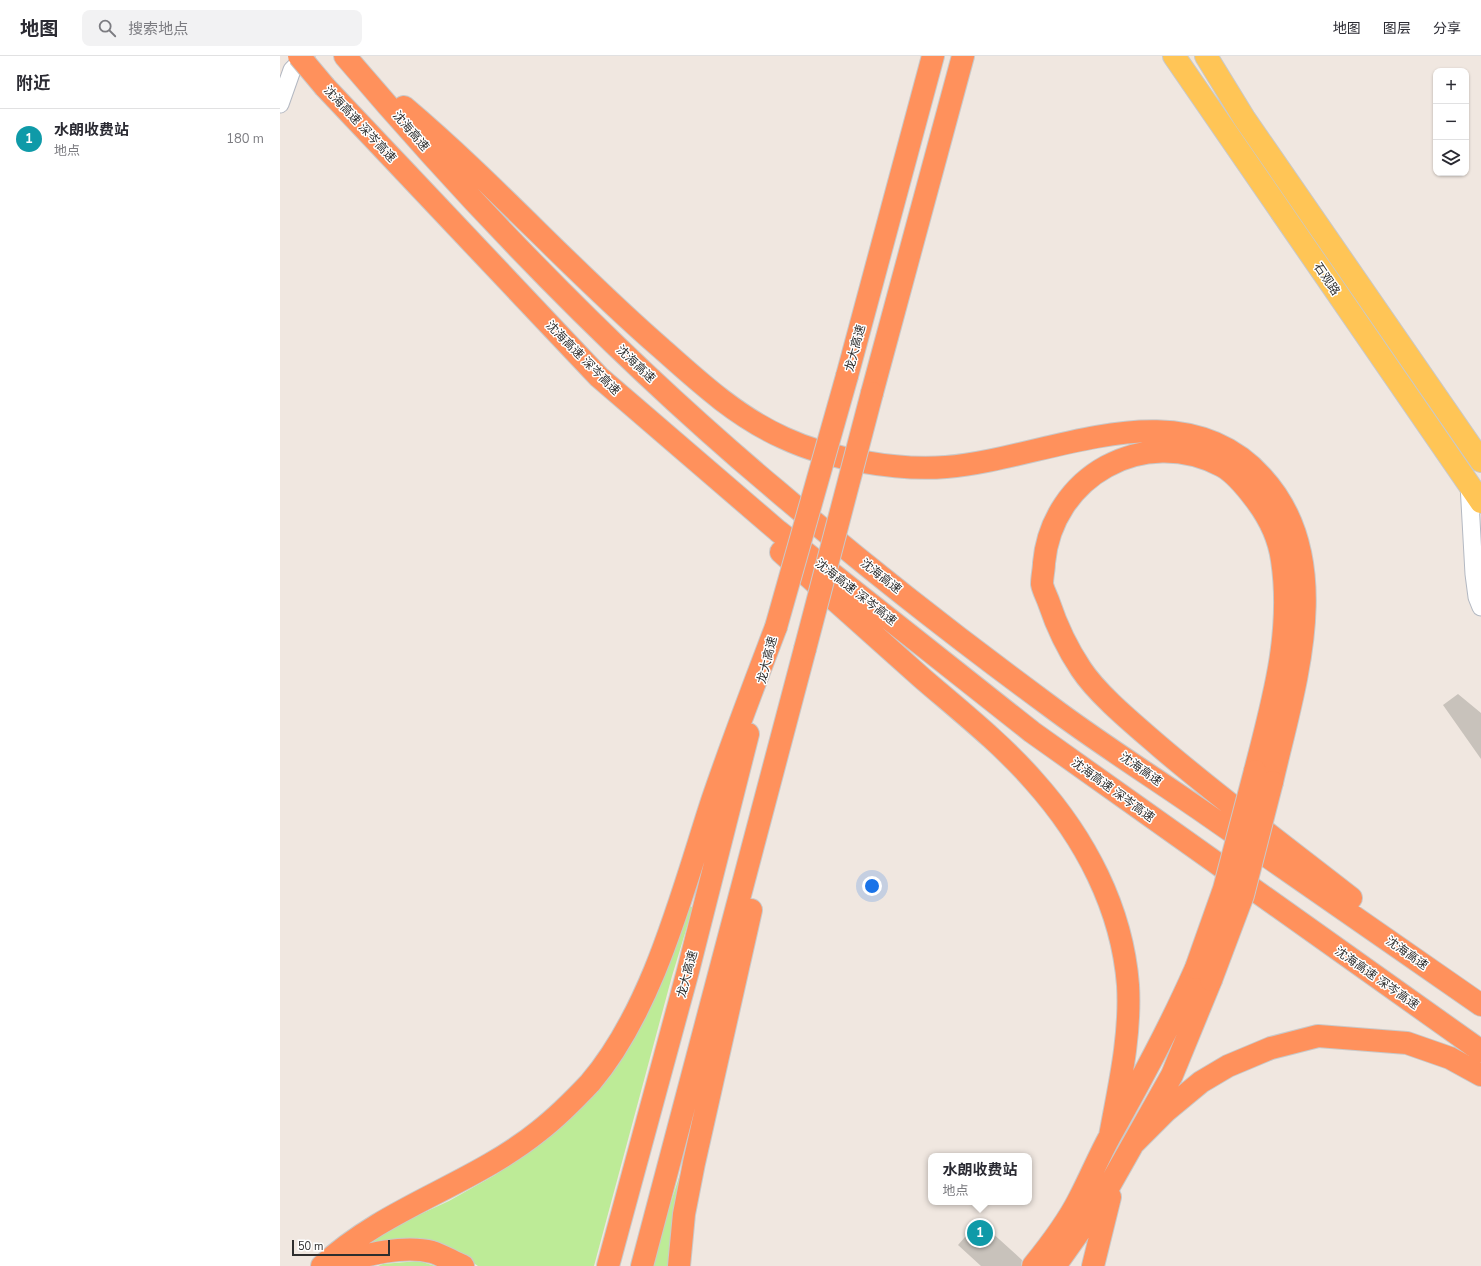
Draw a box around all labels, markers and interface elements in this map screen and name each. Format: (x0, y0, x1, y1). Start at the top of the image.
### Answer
search box (82, 10, 362, 46)
text: 地图 (20, 16, 58, 42)
icon: search (96, 17, 118, 39)
text: 搜索地点 (128, 19, 188, 39)
text: 地图 (1333, 19, 1361, 38)
text: 图层 (1383, 19, 1411, 38)
text: 分享 (1433, 19, 1461, 38)
map controls (1433, 68, 1469, 176)
button: + (1433, 68, 1469, 104)
text: 附近 (16, 72, 50, 95)
street label: 沈海高速 深岑高速 (320, 82, 400, 166)
button: − (1433, 104, 1469, 140)
street label: 沈海高速 (389, 108, 433, 154)
text: 水朗收费站 (54, 120, 129, 140)
text: 1 (25, 130, 33, 148)
text: 180 m (226, 130, 264, 148)
button: layers (1433, 140, 1469, 176)
text: 地点 (54, 142, 80, 160)
street label: 石观路 (1310, 260, 1344, 298)
street label: 沈海高速 深岑高速 (542, 317, 624, 399)
street label: 龙大高速 (841, 323, 869, 373)
street label: 沈海高速 (613, 342, 659, 386)
street label: 沈海高速 深岑高速 (812, 555, 900, 629)
street label: 沈海高速 (857, 555, 905, 597)
street label: 龙大高速 (753, 635, 781, 685)
street label: 沈海高速 (1117, 749, 1165, 789)
street label: 沈海高速 深岑高速 (1068, 754, 1158, 826)
your location (862, 876, 882, 896)
street label: 沈海高速 (1383, 933, 1431, 973)
street label: 沈海高速 深岑高速 (1332, 943, 1422, 1013)
street label: 龙大高速 (673, 949, 701, 999)
popup (928, 1153, 1032, 1205)
text: 水朗收费站 (942, 1160, 1018, 1180)
text: 地点 (942, 1182, 969, 1200)
pin: 1 (967, 1218, 993, 1248)
scale bar (292, 1238, 390, 1257)
text: 50 m (298, 1239, 323, 1254)

